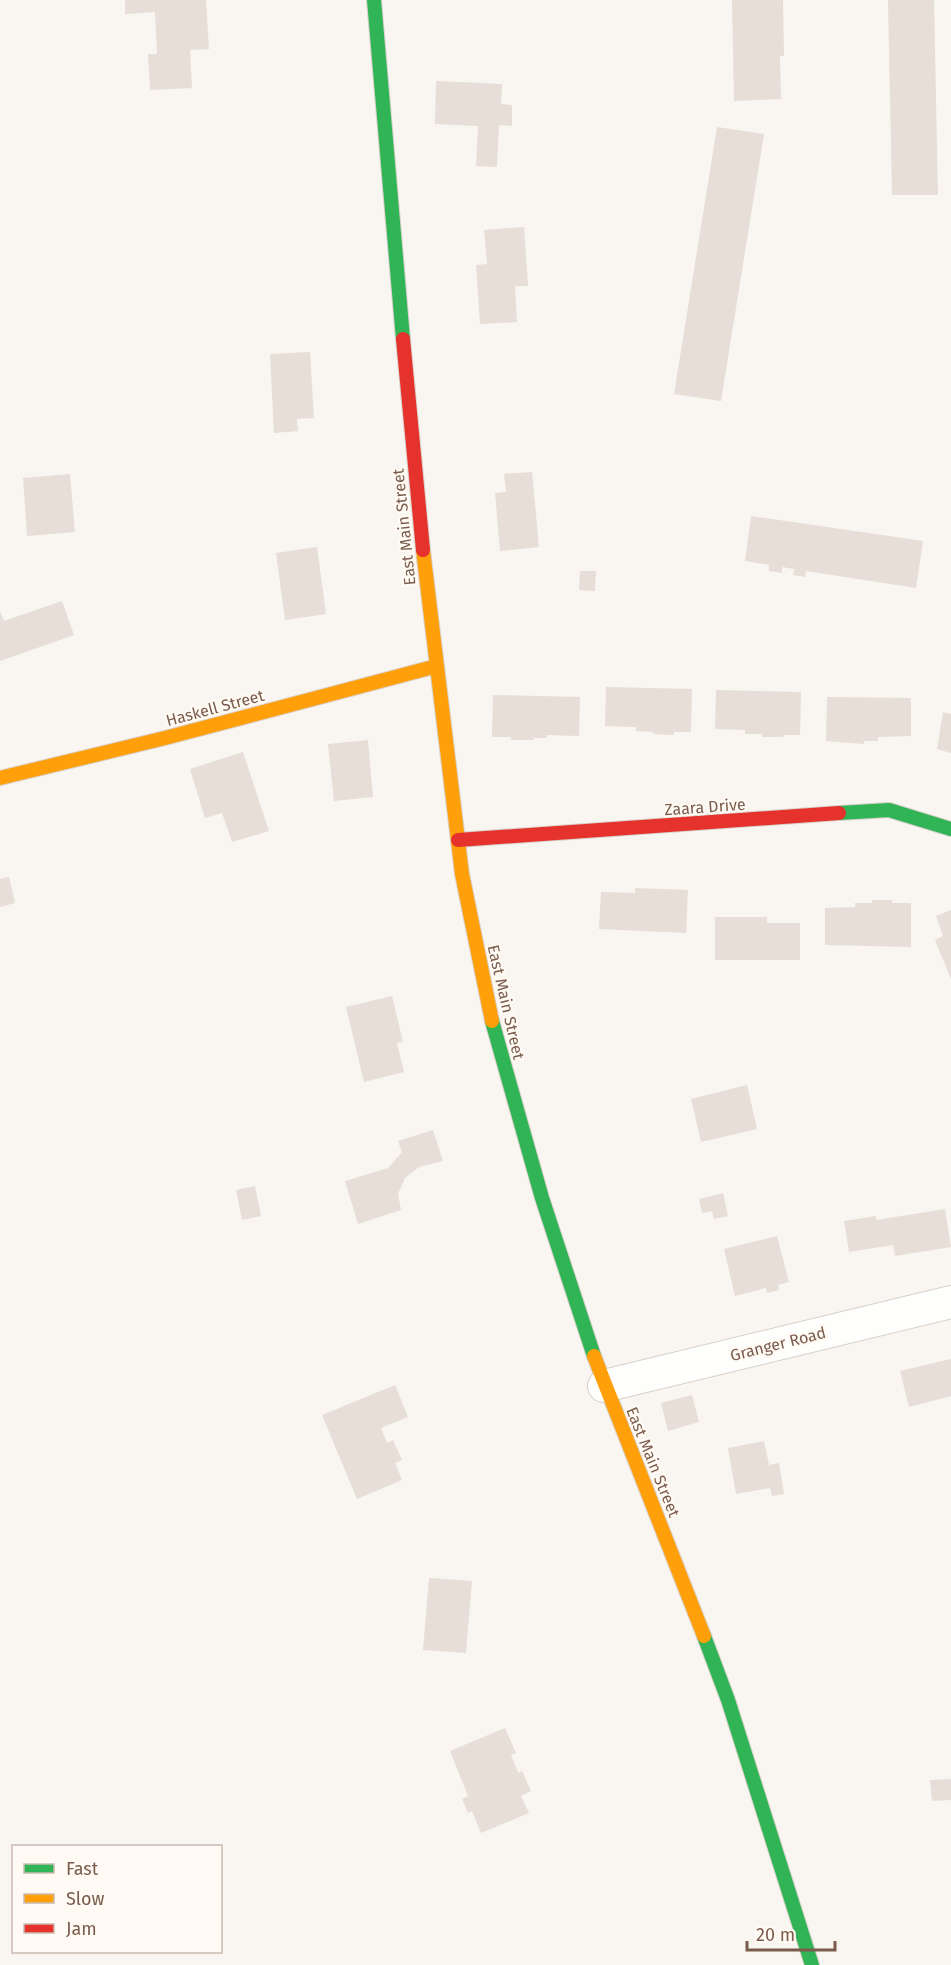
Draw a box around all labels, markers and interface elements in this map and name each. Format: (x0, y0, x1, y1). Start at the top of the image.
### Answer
street label: East Main Street (388, 468, 420, 586)
street label: Haskell Street (164, 686, 266, 730)
street label: Zaara Drive (664, 795, 746, 819)
street label: East Main Street (484, 943, 528, 1061)
street label: Granger Road (728, 1323, 828, 1365)
street label: East Main Street (622, 1404, 684, 1520)
legend (12, 1845, 222, 1953)
text: Fast (66, 1858, 99, 1880)
text: Slow (66, 1888, 105, 1910)
scale bar (747, 1914, 836, 1952)
text: Jam (66, 1918, 97, 1940)
text: 20 m (756, 1924, 795, 1946)

